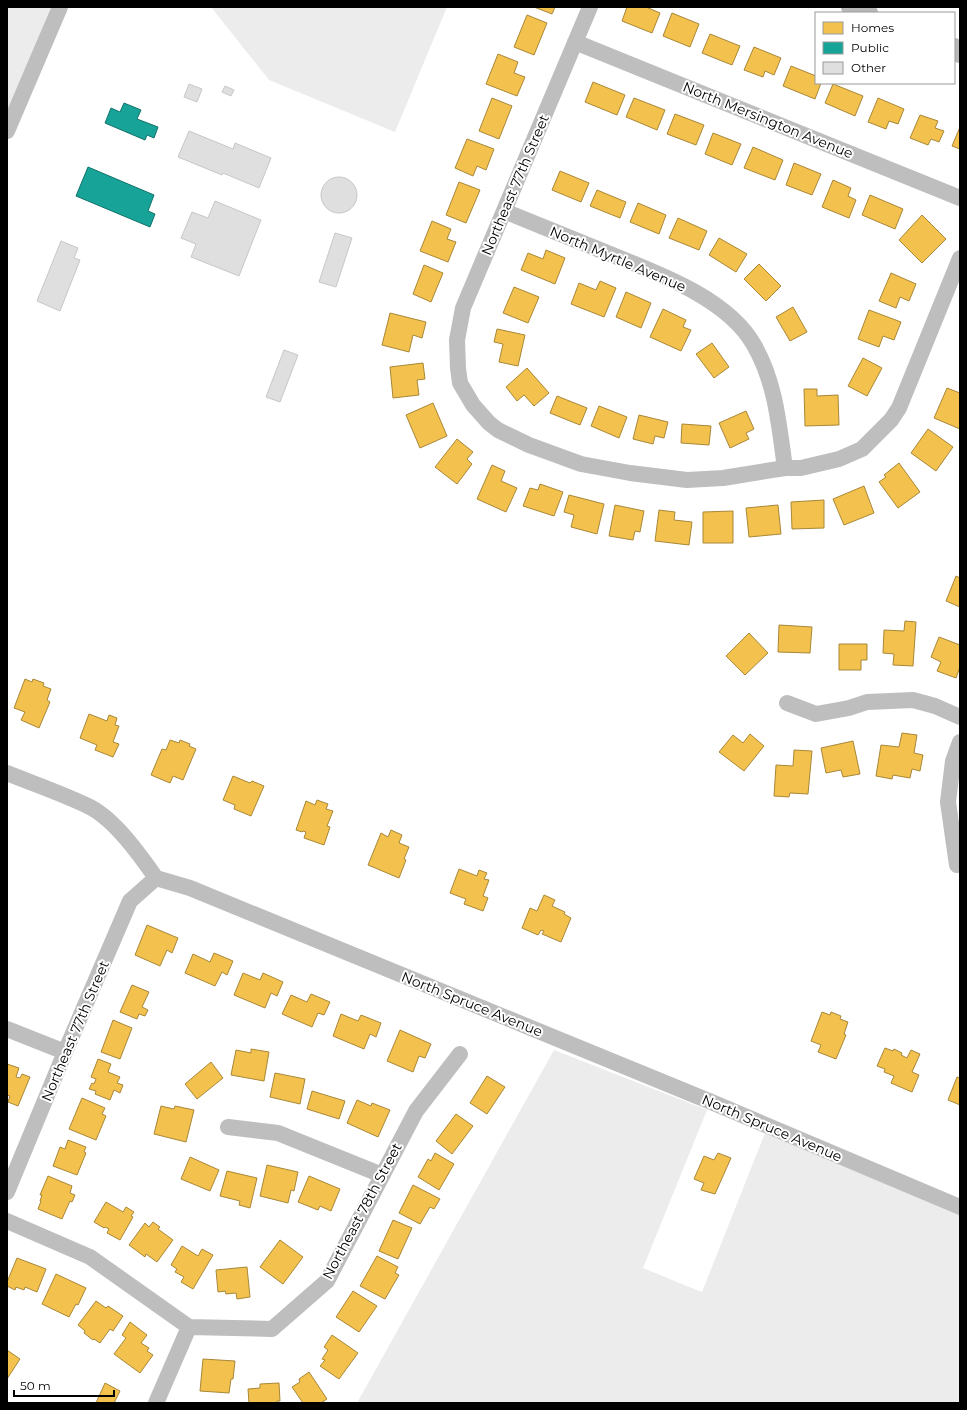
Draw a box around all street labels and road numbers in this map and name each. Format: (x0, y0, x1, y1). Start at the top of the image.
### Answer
street label: North Mersington Avenue (680, 78, 856, 162)
street label: Northeast 77th Street (477, 112, 553, 258)
street label: North Myrtle Avenue (547, 222, 689, 296)
street label: Northeast 77th Street (37, 958, 113, 1104)
street label: North Spruce Avenue (399, 967, 545, 1041)
street label: North Spruce Avenue (699, 1090, 845, 1166)
street label: Northeast 78th Street (318, 1139, 406, 1282)

